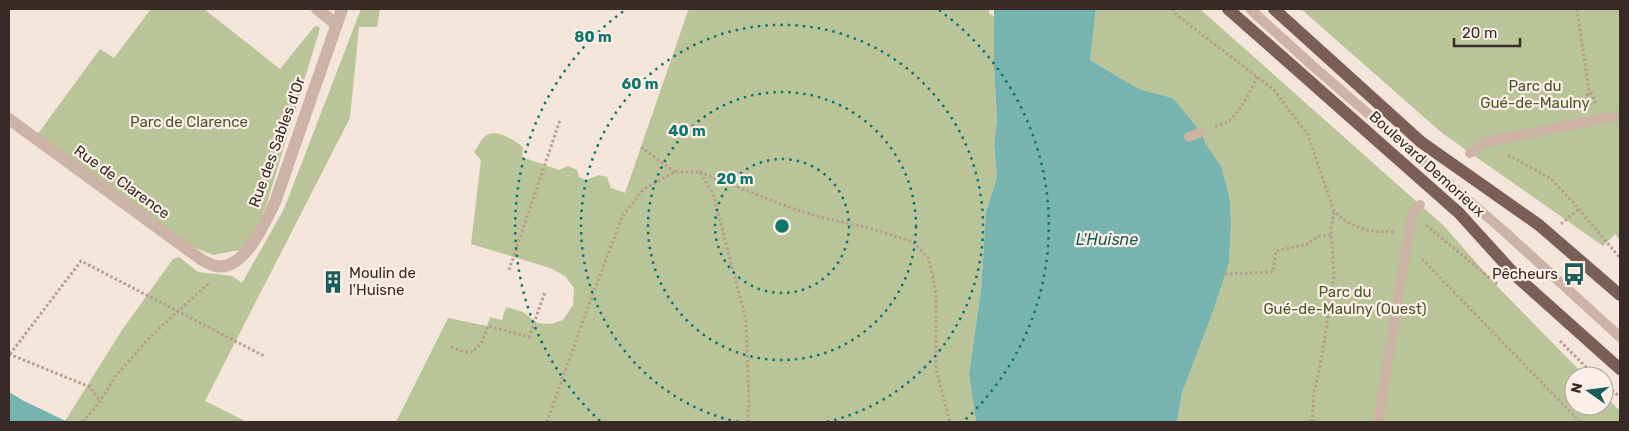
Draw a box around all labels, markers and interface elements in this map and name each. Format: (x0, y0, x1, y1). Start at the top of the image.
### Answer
scale bar (1454, 15, 1520, 47)
text: 20 m (1462, 24, 1497, 42)
text: 80 m (574, 28, 612, 46)
street label: Rue des Sables d'Or (245, 74, 309, 210)
text: 60 m (622, 75, 658, 93)
park label: Parc du Gué-de-Maulny (1480, 77, 1590, 112)
street label: Boulevard Demorieux (1365, 107, 1489, 221)
park label: Parc de Clarence (130, 113, 248, 131)
text: 40 m (668, 122, 706, 140)
street label: Rue de Clarence (71, 141, 173, 223)
text: 20 m (717, 170, 753, 188)
centre of rings (773, 217, 791, 235)
water label: L'Huisne (1076, 230, 1138, 249)
bus stop icon: Pêcheurs (1561, 261, 1587, 287)
place label: Moulin de l'Huisne (349, 264, 416, 299)
place label: Pêcheurs (1492, 265, 1558, 283)
building icon: Moulin de l'Huisne (320, 269, 346, 295)
park label: Parc du Gué-de-Maulny (Ouest) (1263, 283, 1427, 318)
north arrow (1564, 366, 1614, 416)
text: N (1567, 381, 1586, 395)

